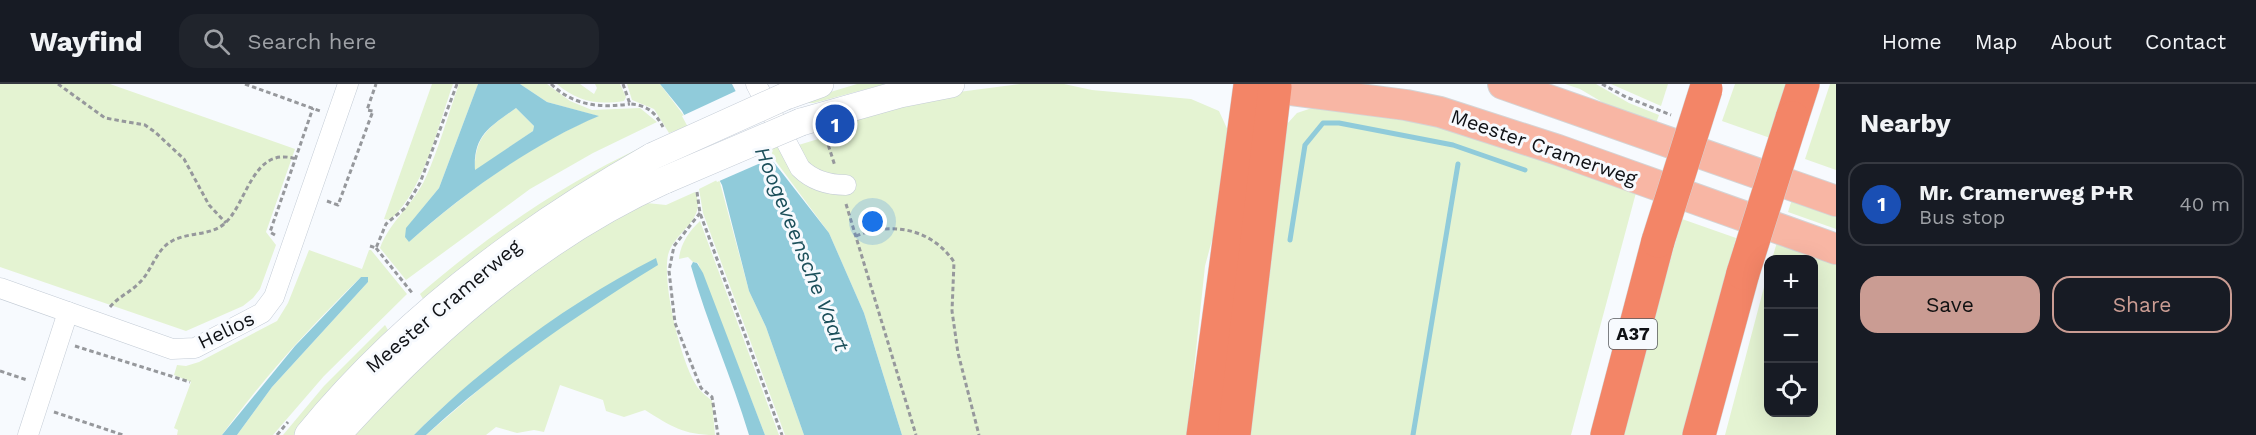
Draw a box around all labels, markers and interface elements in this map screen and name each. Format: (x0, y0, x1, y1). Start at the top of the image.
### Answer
search box (179, 14, 599, 68)
text: Wayfind (30, 25, 143, 58)
icon: search (200, 25, 233, 58)
text: Search here (248, 29, 377, 54)
text: Home (1882, 29, 1942, 54)
text: Map (1975, 29, 2018, 54)
text: About (2051, 29, 2112, 54)
text: Contact (2145, 29, 2226, 54)
pin: 1 (816, 102, 854, 147)
street label: Meester Cramerweg (1448, 104, 1641, 190)
text: Nearby (1860, 108, 1951, 138)
water label: Hoogeveensche Vaart (750, 143, 855, 355)
text: Mr. Cramerweg P+R (1919, 180, 2133, 205)
text: 1 (1877, 192, 1886, 216)
text: 40 m (2179, 192, 2230, 216)
text: Bus stop (1919, 205, 2005, 229)
your location (858, 207, 887, 236)
street label: Meester Cramerweg (361, 234, 526, 378)
map controls (1764, 255, 1818, 417)
button: + (1764, 255, 1818, 309)
button: Save (1860, 276, 2040, 333)
button: Share (2052, 276, 2232, 333)
street label: Helios (194, 306, 258, 354)
button: − (1764, 309, 1818, 363)
road number: A37 (1609, 319, 1657, 349)
button: locate (1764, 363, 1818, 417)

